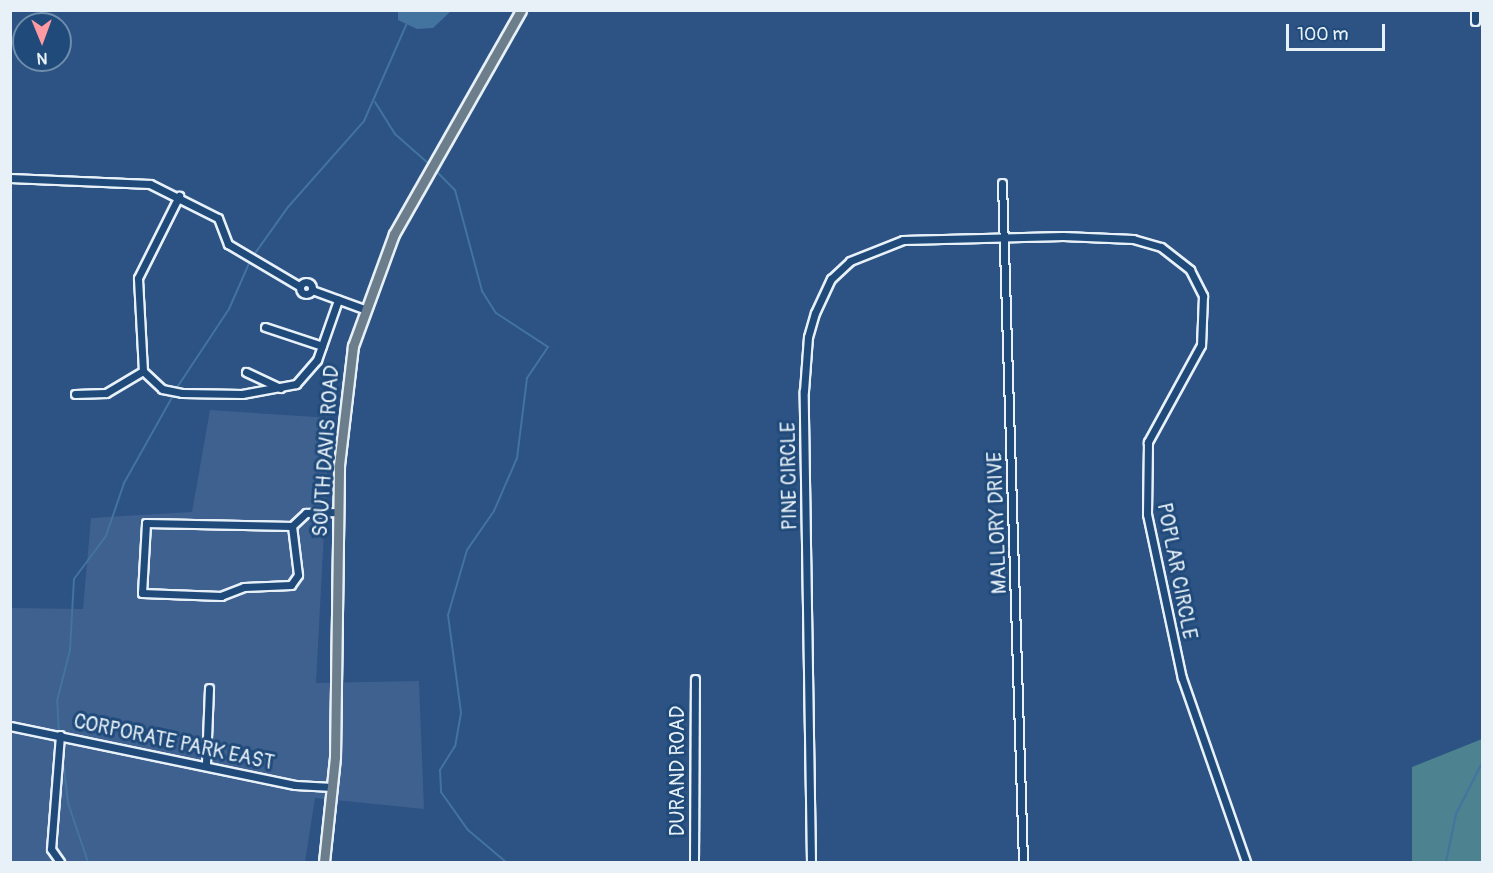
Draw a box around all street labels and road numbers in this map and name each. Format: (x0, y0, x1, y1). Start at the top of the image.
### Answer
street label: SOUTH DAVIS ROAD (308, 364, 344, 538)
street label: PINE CIRCLE (776, 422, 802, 530)
street label: MALLORY DRIVE (983, 451, 1011, 595)
street label: POPLAR CIRCLE (1152, 501, 1202, 641)
street label: DURAND ROAD (665, 706, 689, 836)
street label: CORPORATE PARK EAST (72, 709, 276, 775)

